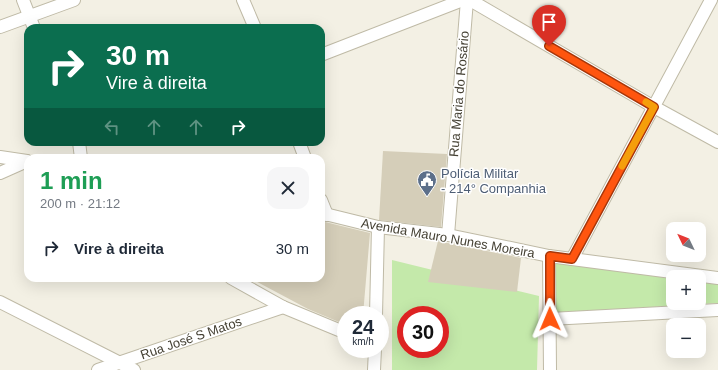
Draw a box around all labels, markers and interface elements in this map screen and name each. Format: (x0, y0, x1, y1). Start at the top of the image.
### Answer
pin (532, 5, 566, 46)
icon: arrive (538, 11, 560, 33)
street label: Rua Maria do Rosário (446, 30, 472, 158)
icon: right (40, 40, 92, 92)
text: 30 m (106, 40, 170, 71)
text: Vire à direita (106, 73, 207, 93)
icon: left (101, 116, 123, 138)
icon: ahead (143, 116, 165, 138)
icon: ahead (185, 116, 207, 138)
icon: right (227, 116, 249, 138)
place label: Polícia Militar - 214° Companhia (441, 166, 547, 196)
text: 1 min (40, 167, 103, 194)
button: close (267, 167, 309, 209)
public building icon: Polícia Militar - 214° Companhia (416, 169, 438, 197)
text: 200 m · 21:12 (40, 196, 120, 211)
street label: Avenida Mauro Nunes Moreira (360, 215, 537, 261)
north arrow (666, 222, 706, 262)
map controls (666, 222, 706, 358)
icon: right (40, 237, 62, 259)
text: Vire à direita (74, 240, 164, 257)
text: 30 m (276, 240, 309, 257)
button: + (666, 270, 706, 310)
position arrow (529, 298, 571, 340)
speed limit sign: 30 (397, 306, 449, 358)
street label: Rua José S Matos (138, 313, 244, 362)
text: 24 (352, 316, 374, 338)
button: − (666, 318, 706, 358)
text: km/h (352, 336, 374, 347)

